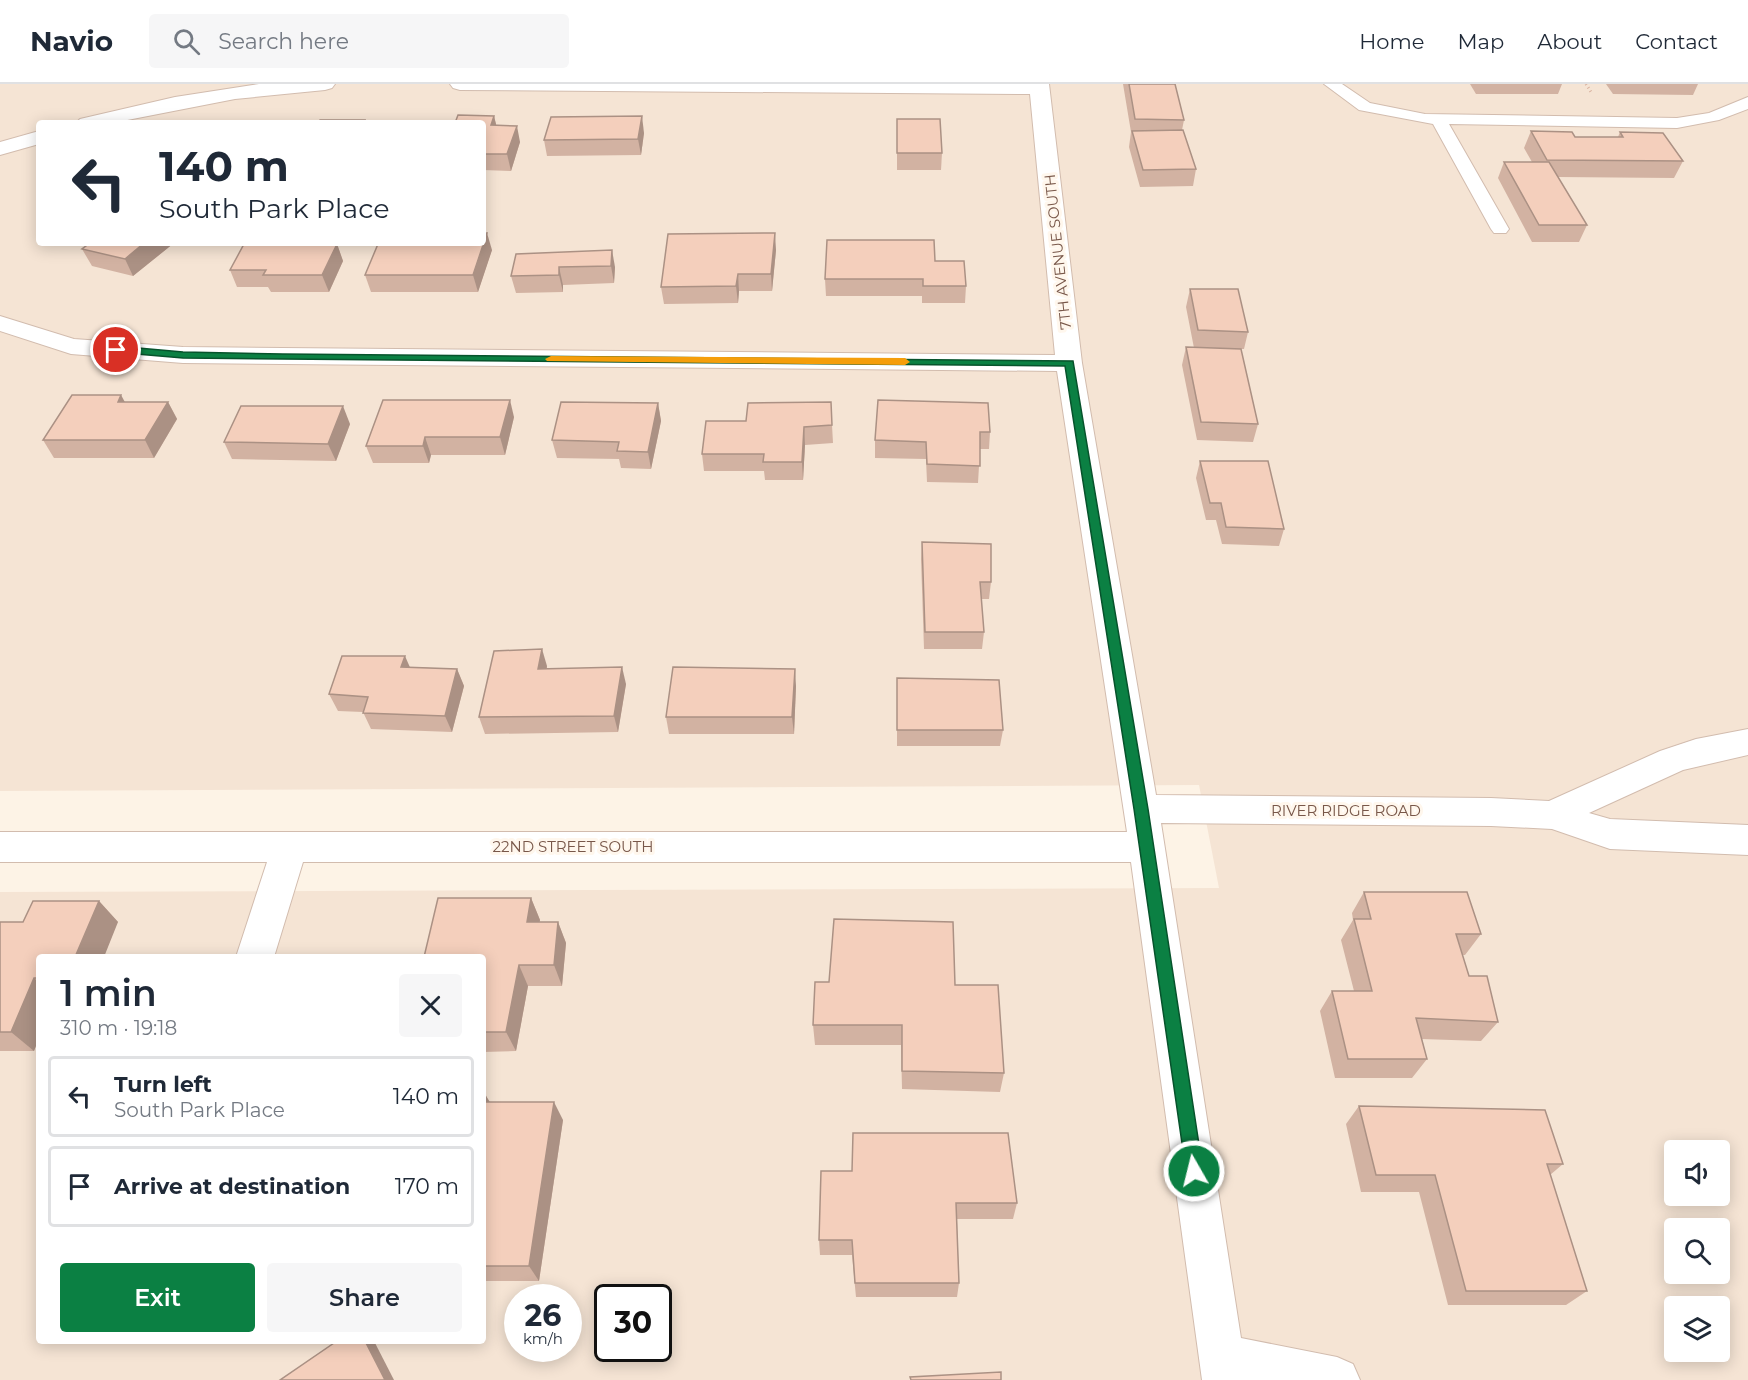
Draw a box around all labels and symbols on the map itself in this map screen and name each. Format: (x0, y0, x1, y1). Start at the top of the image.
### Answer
street label: 7TH AVENUE SOUTH (1040, 173, 1075, 331)
pin (90, 324, 141, 375)
street label: RIVER RIDGE ROAD (1271, 801, 1421, 820)
street label: 22ND STREET SOUTH (493, 837, 653, 856)
position arrow (1162, 1139, 1226, 1203)
speed limit sign: 30 (594, 1284, 672, 1362)

